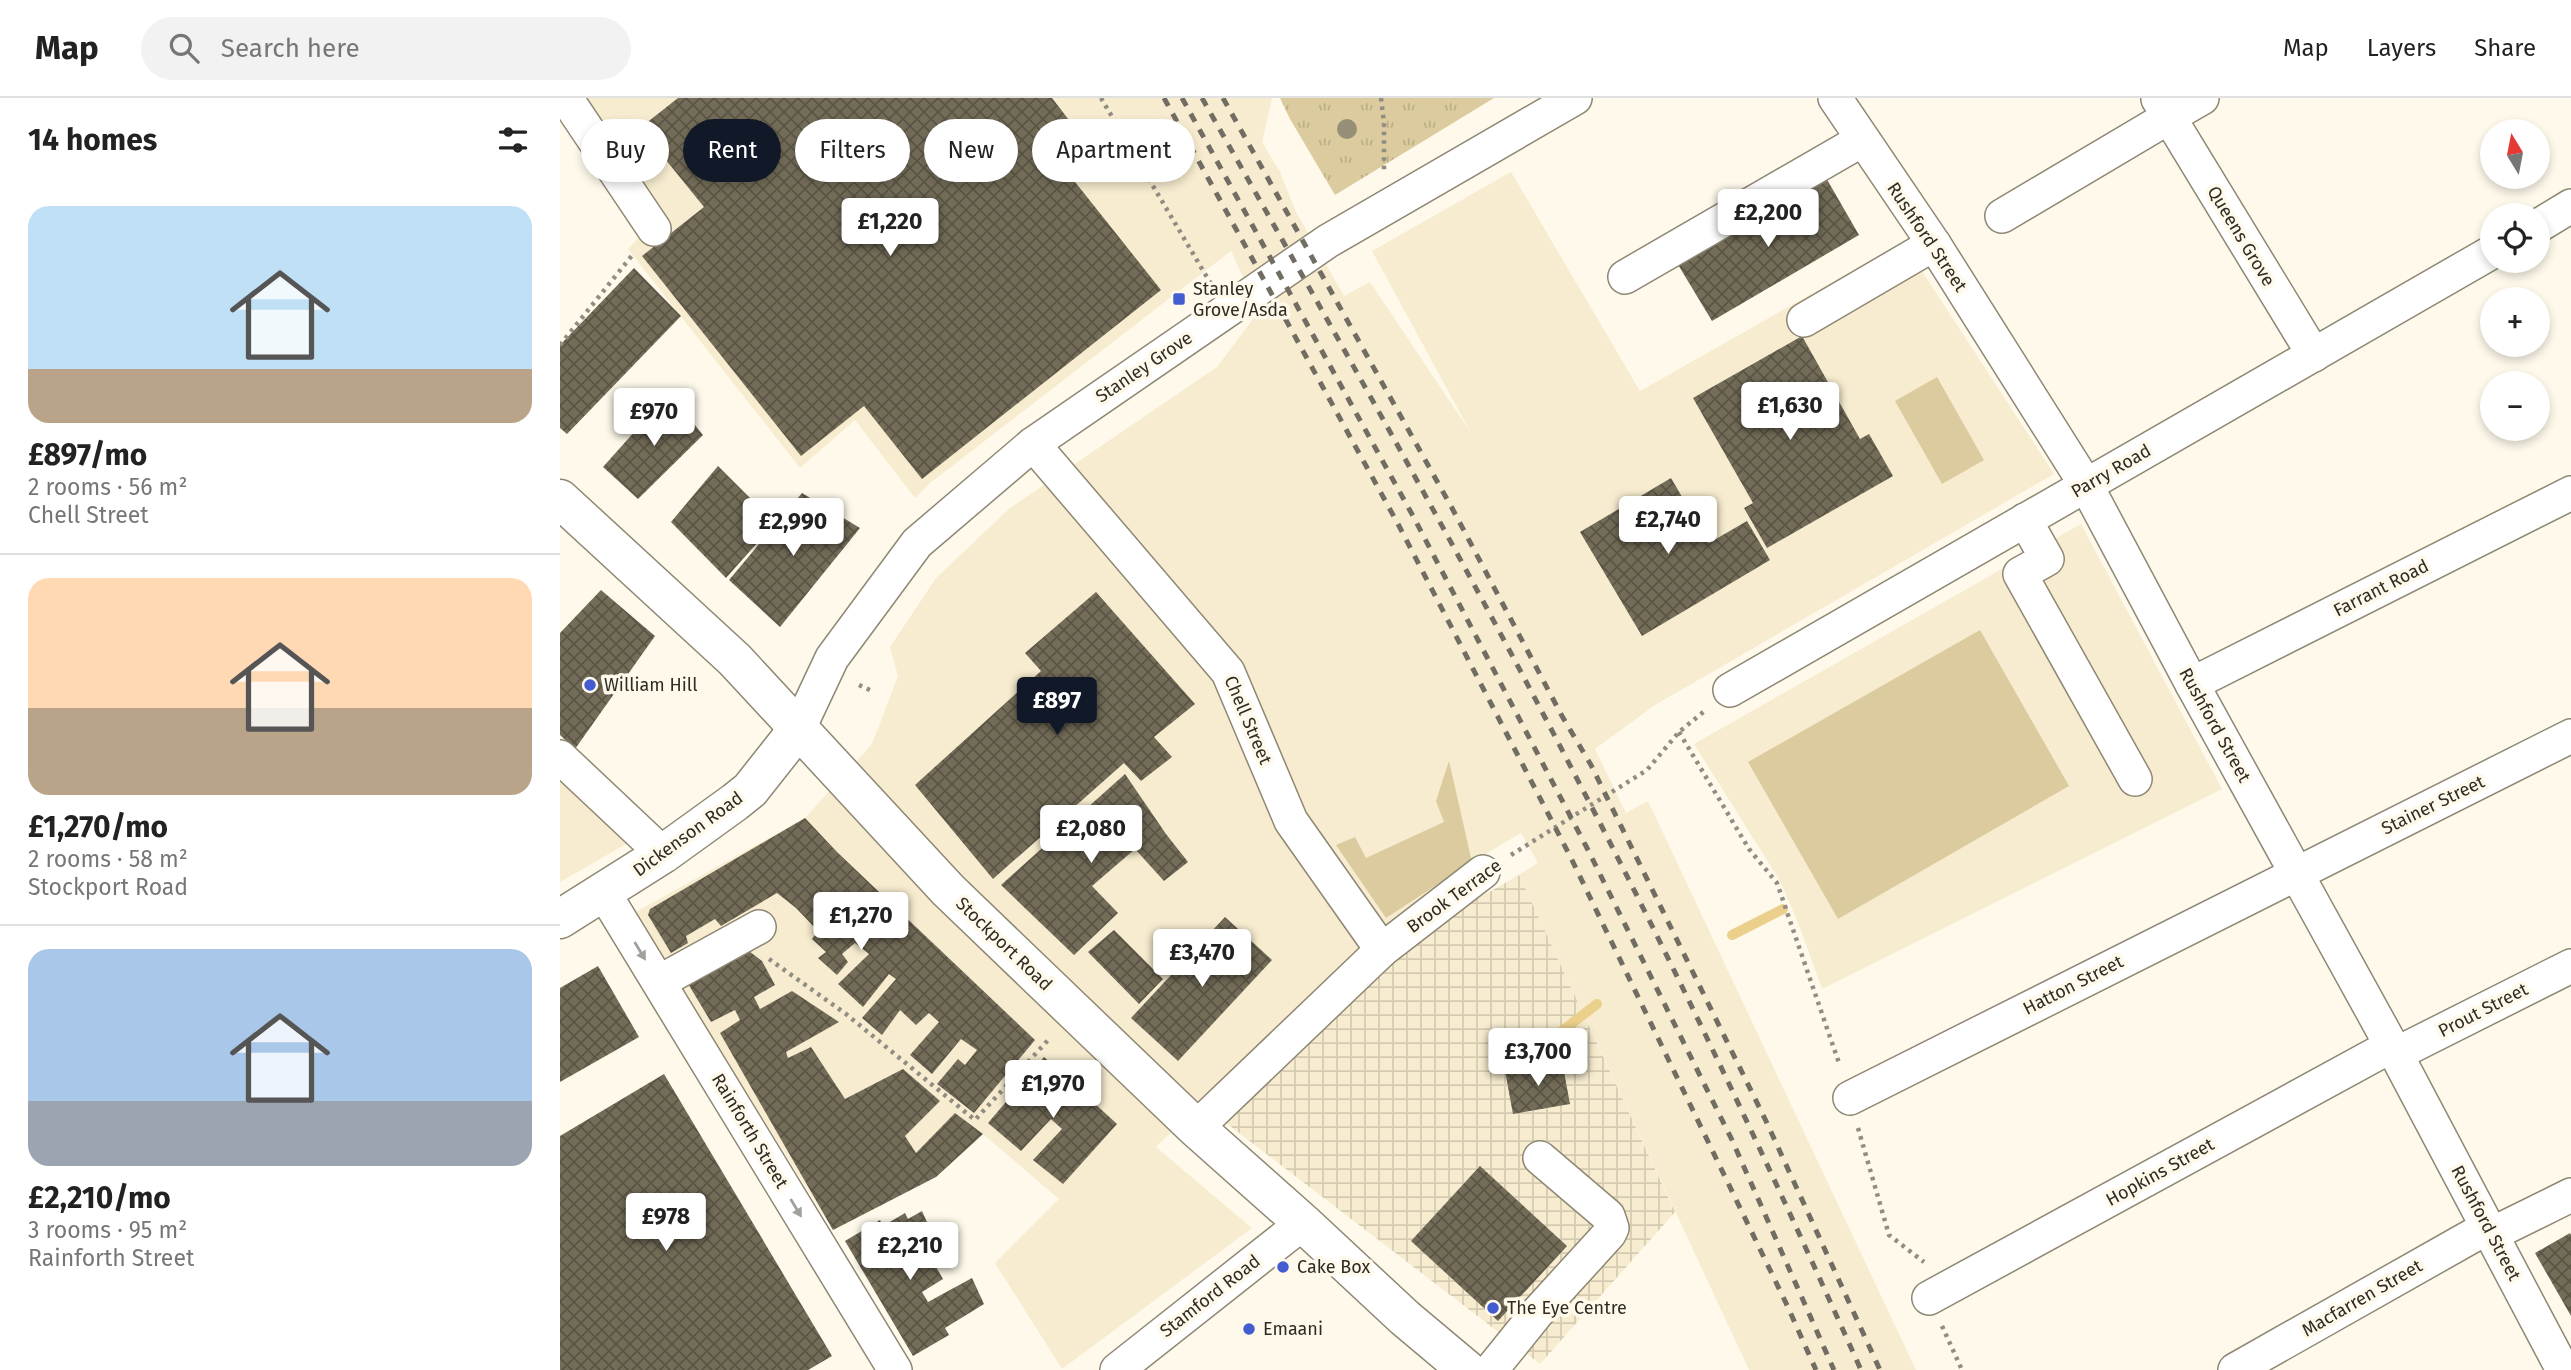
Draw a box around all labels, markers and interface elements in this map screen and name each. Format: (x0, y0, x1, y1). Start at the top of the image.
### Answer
search box (141, 17, 631, 80)
text: Map (35, 28, 99, 68)
icon: search (165, 29, 203, 67)
text: Search here (221, 33, 360, 64)
text: Map (2283, 34, 2329, 62)
text: Layers (2367, 34, 2436, 62)
text: Share (2474, 34, 2536, 62)
chip: Buy (581, 119, 669, 182)
chip: Rent (683, 119, 781, 182)
chip: Filters (795, 119, 910, 182)
chip: New (924, 119, 1018, 182)
chip: Apartment (1032, 119, 1195, 182)
north arrow (2480, 119, 2550, 189)
map controls (2480, 119, 2550, 441)
icon: filters (494, 121, 532, 159)
text: 14 homes (28, 122, 157, 158)
street label: Rushford Street (1882, 178, 1972, 296)
street label: Queens Grove (2202, 182, 2280, 290)
pin: £2,200 (1711, 190, 1825, 249)
pin: £1,220 (833, 198, 947, 258)
text: £2,200 (1734, 198, 1802, 226)
button: locate (2480, 203, 2550, 273)
text: £1,220 (858, 207, 922, 235)
icon: home (217, 252, 343, 378)
place label: Stanley Grove/Asda (1193, 278, 1288, 321)
button: + (2480, 287, 2550, 357)
marker: Stanley Grove/Asda (1171, 291, 1187, 307)
street label: Stanley Grove (1091, 327, 1197, 407)
button: − (2480, 371, 2550, 441)
pin: £1,630 (1733, 382, 1847, 442)
pin: £970 (613, 388, 695, 448)
text: £1,630 (1757, 391, 1823, 419)
text: £970 (630, 397, 678, 425)
text: £897/mo (28, 437, 147, 473)
street label: Parry Road (2067, 439, 2155, 503)
text: 2 rooms · 56 m² (28, 473, 187, 501)
pin: £2,740 (1611, 496, 1725, 556)
pin: £2,990 (736, 498, 850, 558)
text: Chell Street (28, 501, 149, 529)
text: £2,740 (1635, 505, 1701, 533)
text: £2,990 (759, 507, 827, 535)
street label: Farrant Road (2330, 555, 2432, 621)
icon: home (217, 624, 343, 750)
street label: Rushford Street (2174, 664, 2256, 787)
street label: Chell Street (1219, 672, 1277, 768)
place label: William Hill (604, 674, 697, 696)
marker: William Hill (582, 677, 598, 693)
pin: £897 (1016, 678, 1098, 737)
text: £897 (1033, 686, 1081, 714)
street label: Stainer Street (2378, 770, 2489, 839)
street label: Dickenson Road (629, 787, 747, 881)
pin: £2,080 (1034, 806, 1148, 865)
text: £1,270/mo (28, 809, 168, 845)
text: £2,080 (1056, 814, 1126, 842)
text: 2 rooms · 58 m² (28, 845, 188, 873)
street label: Brook Terrace (1402, 854, 1506, 938)
text: Stockport Road (28, 873, 188, 901)
pin: £1,270 (804, 892, 918, 952)
street label: Stockport Road (951, 893, 1057, 995)
text: £1,270 (829, 901, 893, 929)
pin: £3,470 (1145, 930, 1259, 989)
text: £3,470 (1169, 938, 1235, 966)
one-way arrow (633, 941, 646, 960)
street label: Hatton Street (2019, 950, 2127, 1020)
street label: Prout Street (2435, 978, 2532, 1042)
icon: home (217, 995, 343, 1121)
pin: £3,700 (1481, 1028, 1595, 1088)
text: £3,700 (1504, 1037, 1572, 1065)
pin: £1,970 (996, 1060, 1110, 1120)
text: £1,970 (1021, 1069, 1085, 1097)
street label: Rainforth Street (707, 1070, 793, 1193)
street label: Hopkins Street (2102, 1133, 2218, 1211)
street label: Rushford Street (2446, 1162, 2526, 1285)
text: £2,210/mo (28, 1180, 171, 1216)
pin: £978 (625, 1194, 707, 1253)
one-way arrow (790, 1199, 803, 1218)
text: £978 (642, 1202, 690, 1230)
text: 3 rooms · 95 m² (28, 1216, 187, 1244)
pin: £2,210 (853, 1222, 967, 1282)
text: £2,210 (877, 1231, 943, 1259)
text: Rainforth Street (28, 1244, 194, 1272)
street label: Stamford Road (1155, 1250, 1265, 1342)
street label: Macfarren Street (2298, 1254, 2426, 1341)
place label: Cake Box (1297, 1256, 1371, 1278)
marker: Cake Box (1275, 1259, 1291, 1275)
place label: The Eye Centre (1507, 1297, 1627, 1319)
marker: The Eye Centre (1485, 1300, 1501, 1316)
place label: Emaani (1263, 1318, 1323, 1340)
marker: Emaani (1241, 1321, 1257, 1337)

